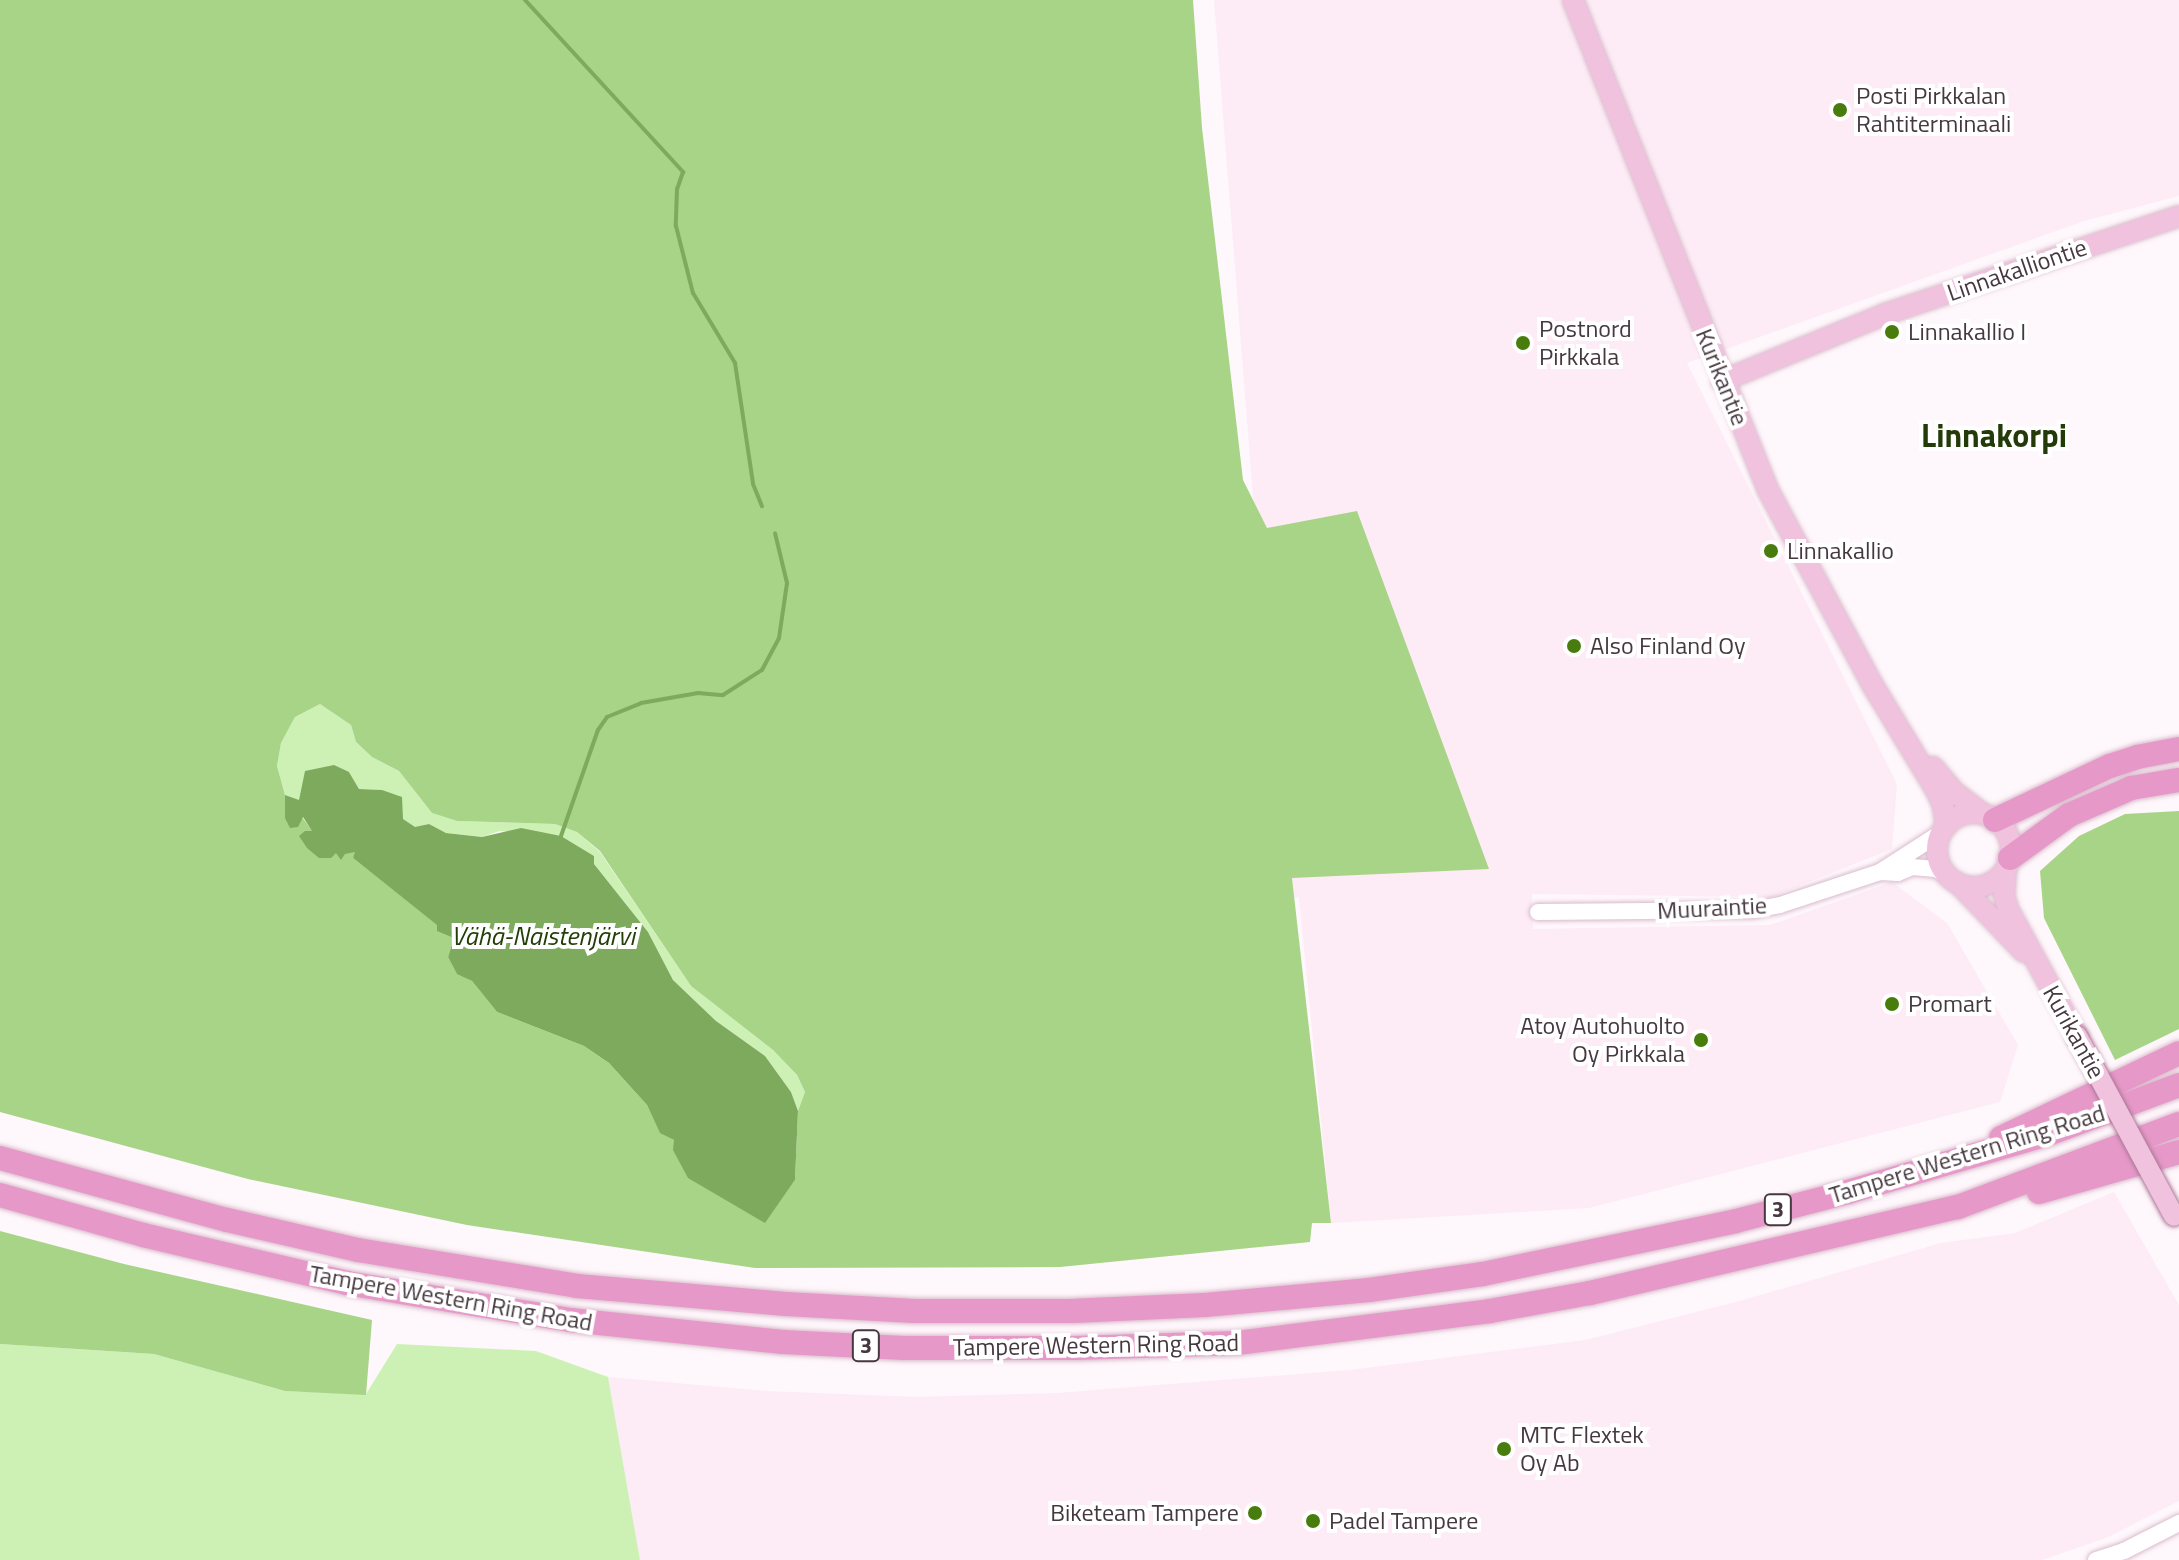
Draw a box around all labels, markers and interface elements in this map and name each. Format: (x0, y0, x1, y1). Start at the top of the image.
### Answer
place label: Posti Pirkkalan Rahtiterminaali (1856, 82, 2011, 138)
marker: Posti Pirkkalan Rahtiterminaali (1831, 101, 1849, 119)
street label: Linnakalliontie (1943, 233, 2091, 307)
place label: Postnord Pirkkala (1539, 315, 1632, 371)
place label: Linnakallio I (1908, 318, 2026, 346)
marker: Linnakallio I (1883, 323, 1901, 341)
street label: Kurikantie (1690, 324, 1754, 430)
marker: Postnord Pirkkala (1514, 334, 1532, 352)
district label: Linnakorpi (1921, 416, 2067, 454)
place label: Linnakallio (1787, 537, 1894, 565)
marker: Linnakallio (1762, 542, 1780, 560)
place label: Also Finland Oy (1590, 632, 1746, 660)
marker: Also Finland Oy (1565, 637, 1583, 655)
street label: Muuraintie (1656, 891, 1768, 925)
water label: Vähä-Naistenjärvi (451, 920, 635, 952)
street label: Kurikantie (2037, 981, 2111, 1083)
place label: Promart (1908, 990, 1992, 1018)
marker: Promart (1883, 995, 1901, 1013)
place label: Atoy Autohuolto Oy Pirkkala (1520, 1012, 1685, 1068)
marker: Atoy Autohuolto Oy Pirkkala (1692, 1031, 1710, 1049)
street label: Tampere Western Ring Road (1826, 1098, 2108, 1210)
road number: 3 (1762, 1192, 1794, 1228)
street label: Tampere Western Ring Road (307, 1259, 595, 1337)
road number: 3 (850, 1328, 882, 1364)
street label: Tampere Western Ring Road (953, 1328, 1239, 1362)
place label: MTC Flextek Oy Ab (1520, 1421, 1644, 1477)
marker: MTC Flextek Oy Ab (1495, 1440, 1513, 1458)
place label: Biketeam Tampere (1050, 1499, 1239, 1527)
marker: Biketeam Tampere (1246, 1504, 1264, 1522)
place label: Padel Tampere (1329, 1507, 1478, 1535)
marker: Padel Tampere (1304, 1512, 1322, 1530)

